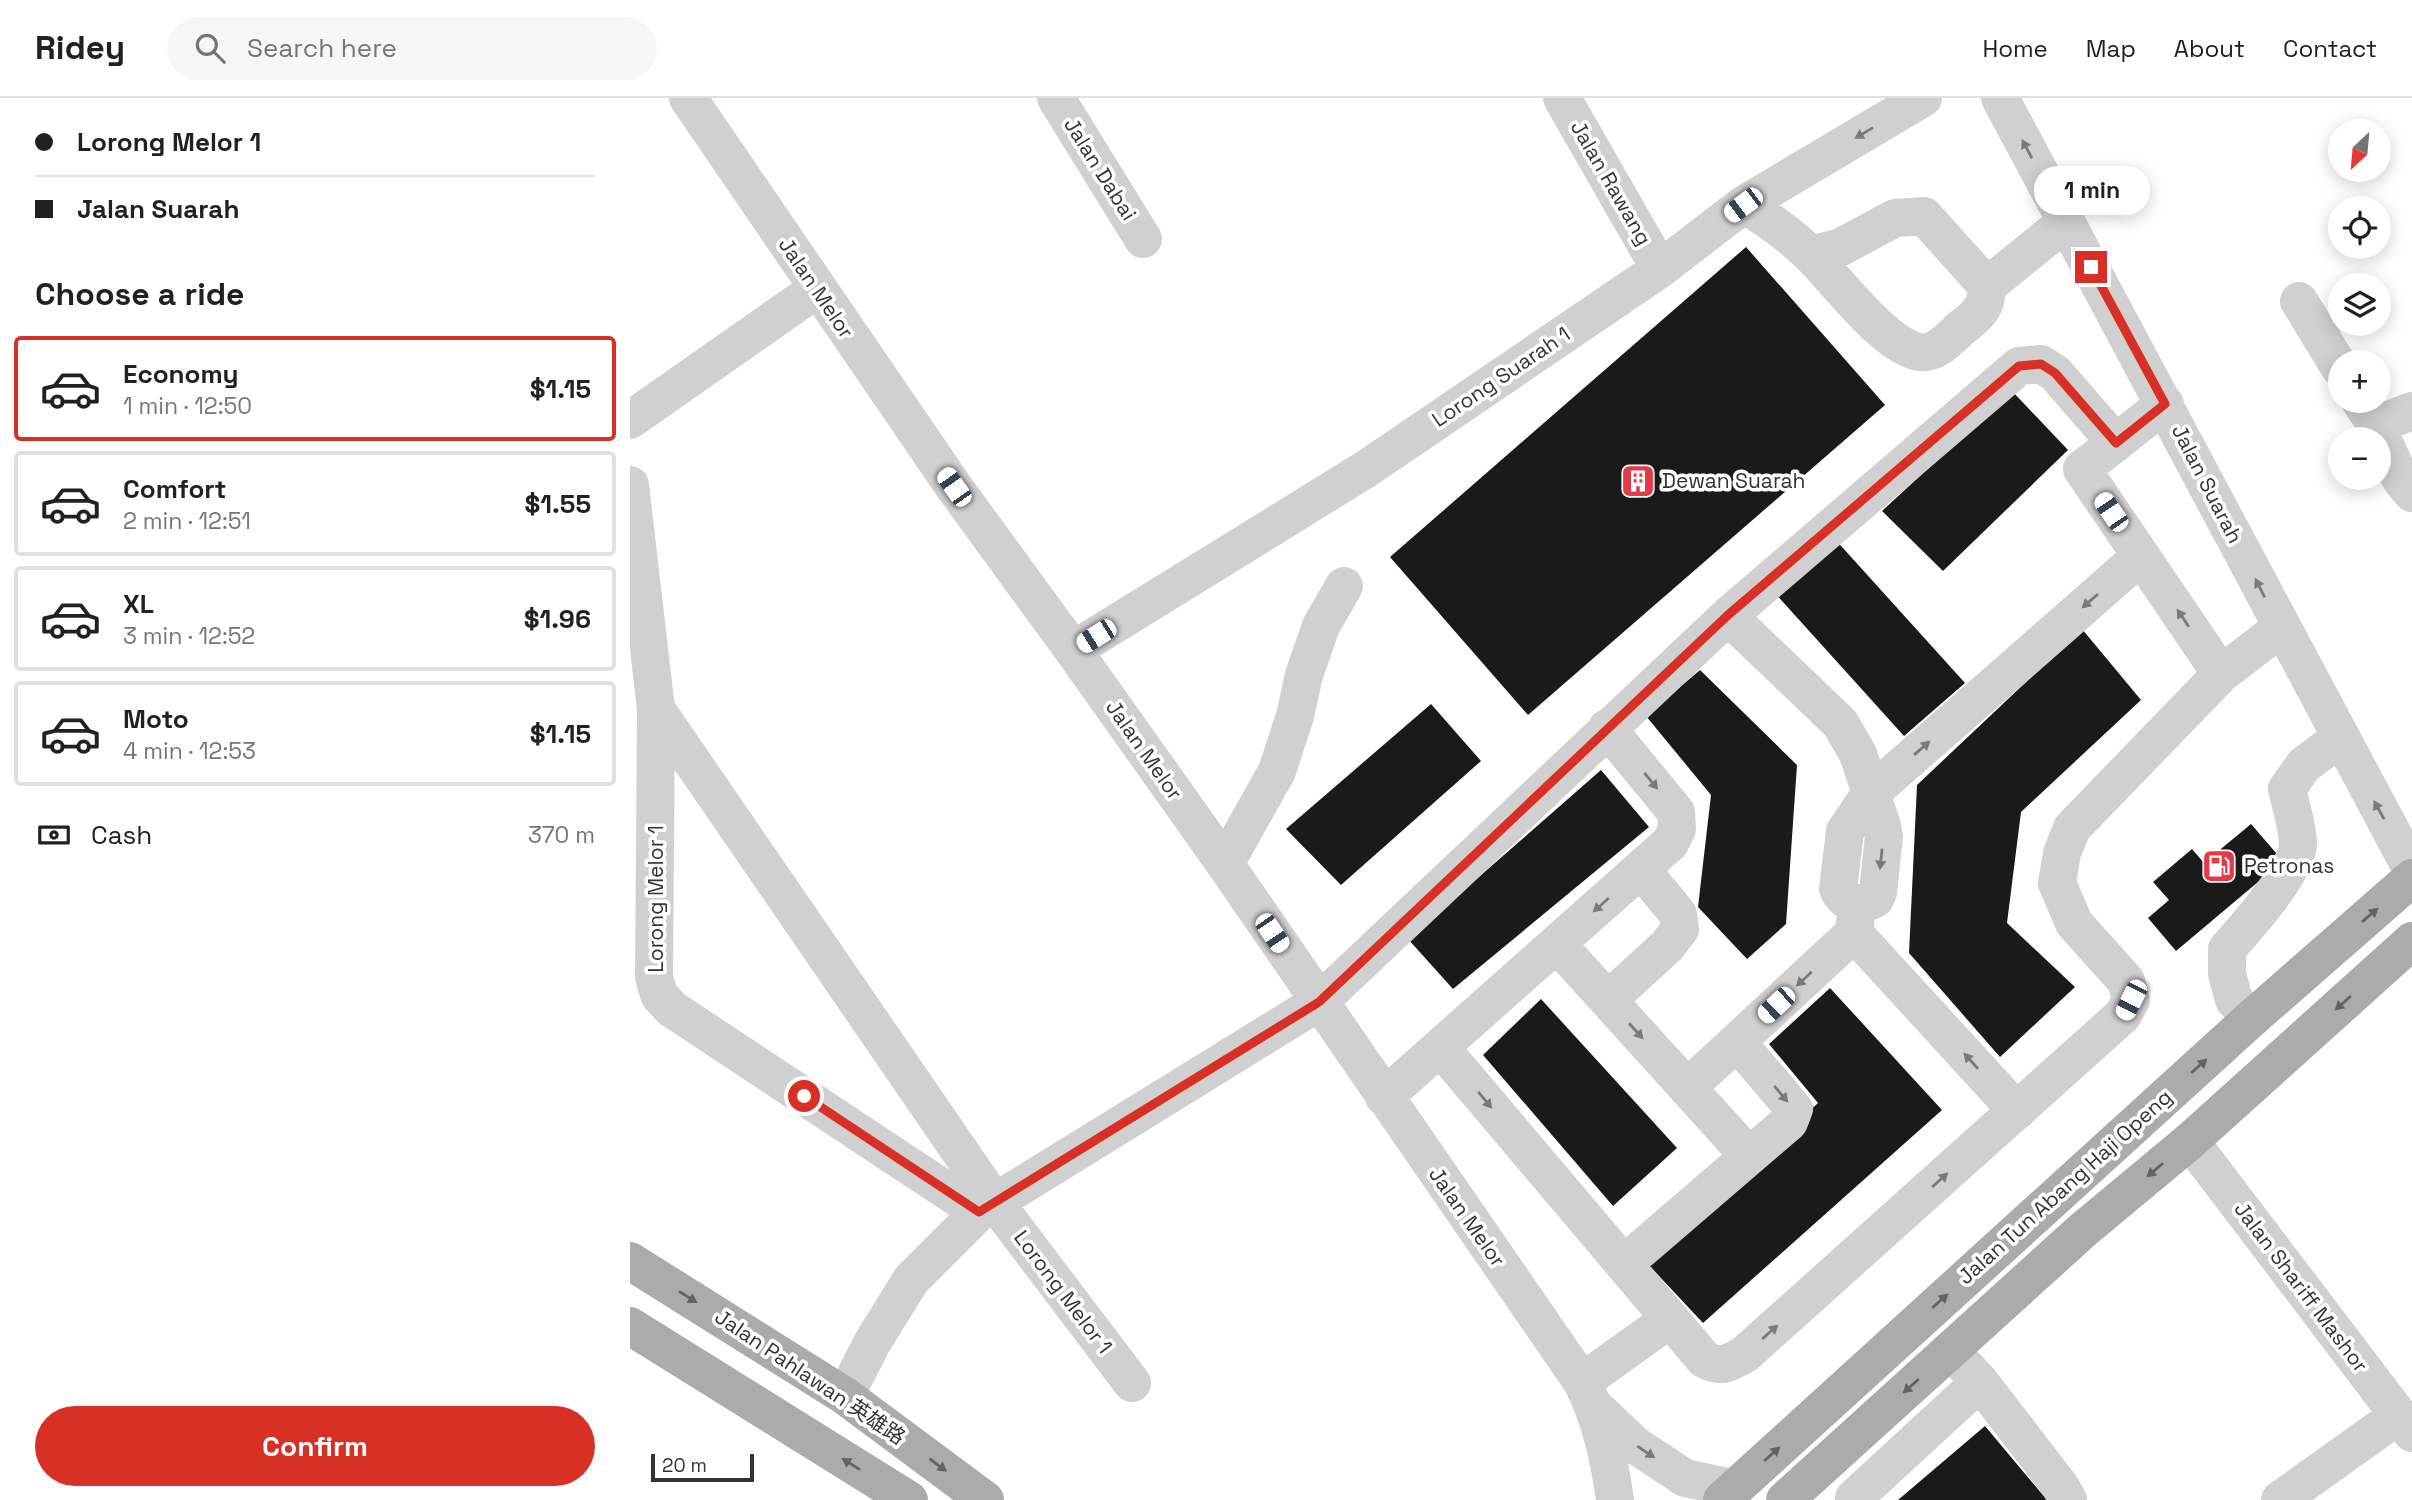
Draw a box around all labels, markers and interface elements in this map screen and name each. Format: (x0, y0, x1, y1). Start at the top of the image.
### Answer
search box (167, 17, 657, 80)
text: Ridey (35, 27, 125, 69)
icon: search (191, 29, 229, 67)
text: Search here (247, 31, 397, 65)
text: Home (1982, 33, 2048, 64)
text: Map (2086, 33, 2136, 64)
text: About (2174, 33, 2245, 64)
text: Contact (2283, 33, 2377, 64)
street label: Jalan Dabai (1058, 112, 1143, 225)
street label: Jalan Rawang (1565, 116, 1658, 250)
north arrow (2328, 119, 2390, 182)
map controls (2328, 119, 2391, 490)
text: Lorong Melor 1 (77, 125, 261, 159)
one-way arrow (1855, 126, 1874, 139)
one-way arrow (2021, 139, 2033, 159)
callout: 1 min (2033, 166, 2149, 214)
text: 1 min (2064, 175, 2120, 205)
car (1720, 184, 1767, 226)
text: Jalan Suarah (77, 192, 239, 226)
button: locate (2328, 196, 2391, 259)
street label: Jalan Melor (773, 232, 860, 343)
route end (2075, 251, 2107, 283)
button: layers (2328, 273, 2391, 336)
text: Choose a ride (35, 274, 245, 314)
street label: Lorong Suarah 1 (1426, 320, 1575, 433)
button: + (2328, 350, 2391, 413)
icon: car (39, 357, 102, 420)
text: Economy (123, 357, 239, 391)
text: $1.15 (530, 372, 591, 406)
text: 1 min · 12:50 (123, 391, 252, 421)
street label: Jalan Suarah (2166, 420, 2249, 548)
button: − (2328, 427, 2391, 490)
building icon: Dewan Suarah (1619, 462, 1657, 500)
car (934, 464, 975, 510)
place label: Dewan Suarah (1662, 467, 1805, 494)
icon: car (39, 472, 102, 535)
text: Comfort (123, 472, 226, 506)
text: $1.55 (525, 487, 591, 521)
car (2091, 489, 2132, 535)
text: 2 min · 12:51 (123, 506, 251, 536)
one-way arrow (2255, 578, 2266, 598)
icon: car (39, 587, 102, 650)
text: XL (123, 587, 154, 621)
one-way arrow (2081, 593, 2099, 609)
text: $1.96 (524, 602, 591, 636)
one-way arrow (2176, 609, 2190, 627)
car (1073, 616, 1120, 656)
text: 3 min · 12:52 (123, 621, 255, 651)
street label: Jalan Melor (1100, 694, 1189, 805)
icon: car (39, 702, 102, 765)
text: Moto (123, 702, 189, 736)
text: $1.15 (530, 717, 591, 751)
text: 4 min · 12:53 (123, 736, 256, 766)
one-way arrow (1913, 740, 1931, 756)
one-way arrow (1643, 771, 1658, 789)
one-way arrow (2374, 800, 2385, 820)
icon: cash (35, 816, 73, 854)
text: Cash (91, 818, 152, 852)
text: 370 m (528, 820, 595, 850)
street label: Lorong Melor 1 (642, 825, 669, 973)
fuel station icon: Petronas (2200, 847, 2238, 885)
one-way arrow (1875, 848, 1886, 870)
place label: Petronas (2244, 852, 2334, 879)
one-way arrow (1592, 897, 1610, 913)
one-way arrow (2361, 908, 2378, 923)
car (1252, 910, 1293, 956)
one-way arrow (1796, 971, 1813, 987)
car (2113, 977, 2150, 1023)
car (1754, 983, 1799, 1027)
one-way arrow (2334, 995, 2352, 1011)
one-way arrow (1628, 1022, 1644, 1040)
one-way arrow (1963, 1052, 1979, 1070)
one-way arrow (2190, 1058, 2207, 1074)
route start (788, 1080, 820, 1112)
street label: Jalan Tun Abang Haji Openg (1952, 1083, 2177, 1290)
one-way arrow (1773, 1085, 1788, 1102)
one-way arrow (1477, 1092, 1492, 1109)
street label: Jalan Melor (1423, 1161, 1512, 1272)
one-way arrow (2147, 1163, 2165, 1178)
one-way arrow (1931, 1172, 1949, 1188)
street label: Jalan Shariff Mashor (2228, 1196, 2374, 1377)
street label: Lorong Melor 1 (1008, 1225, 1119, 1359)
one-way arrow (678, 1291, 697, 1304)
one-way arrow (1931, 1293, 1949, 1309)
street label: Jalan Pahlawan 英雄路 (710, 1303, 911, 1450)
one-way arrow (1761, 1324, 1778, 1340)
one-way arrow (1902, 1378, 1920, 1394)
button: Confirm (35, 1406, 595, 1486)
one-way arrow (1637, 1445, 1655, 1459)
one-way arrow (1763, 1446, 1780, 1462)
scale bar (651, 1451, 754, 1483)
text: 20 m (662, 1453, 707, 1478)
one-way arrow (842, 1457, 861, 1470)
one-way arrow (929, 1457, 947, 1471)

